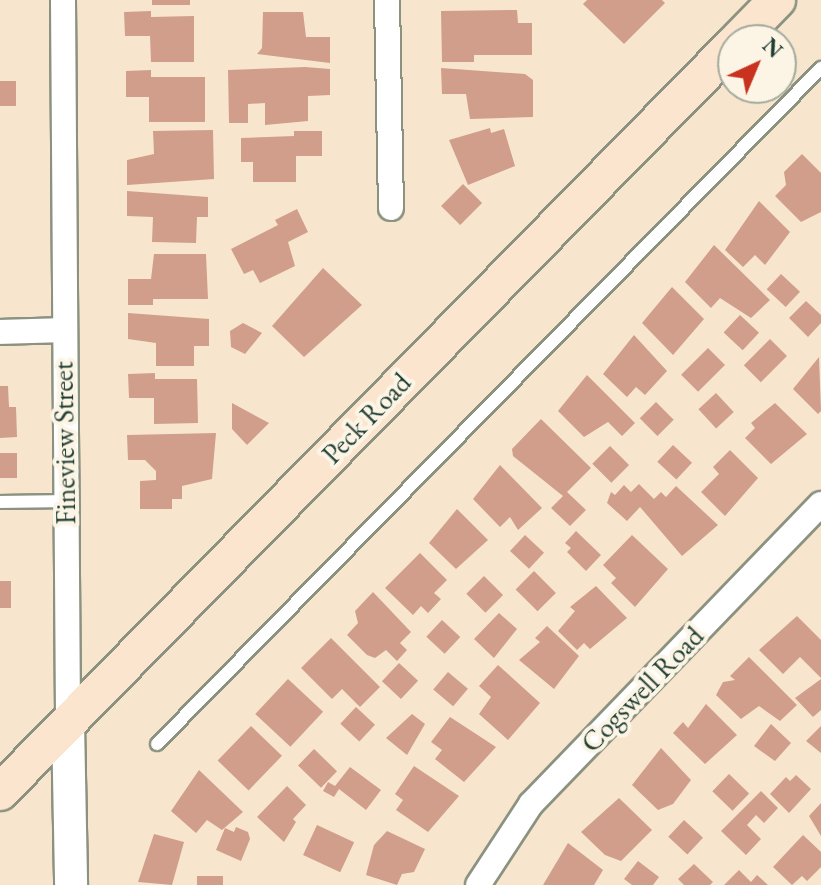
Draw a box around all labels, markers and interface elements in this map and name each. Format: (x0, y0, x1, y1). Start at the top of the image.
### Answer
north arrow (717, 24, 797, 104)
text: N (756, 31, 789, 64)
street label: Fineview Street (46, 361, 82, 525)
street label: Peck Road (315, 366, 417, 470)
street label: Cogswell Road (574, 619, 710, 759)

